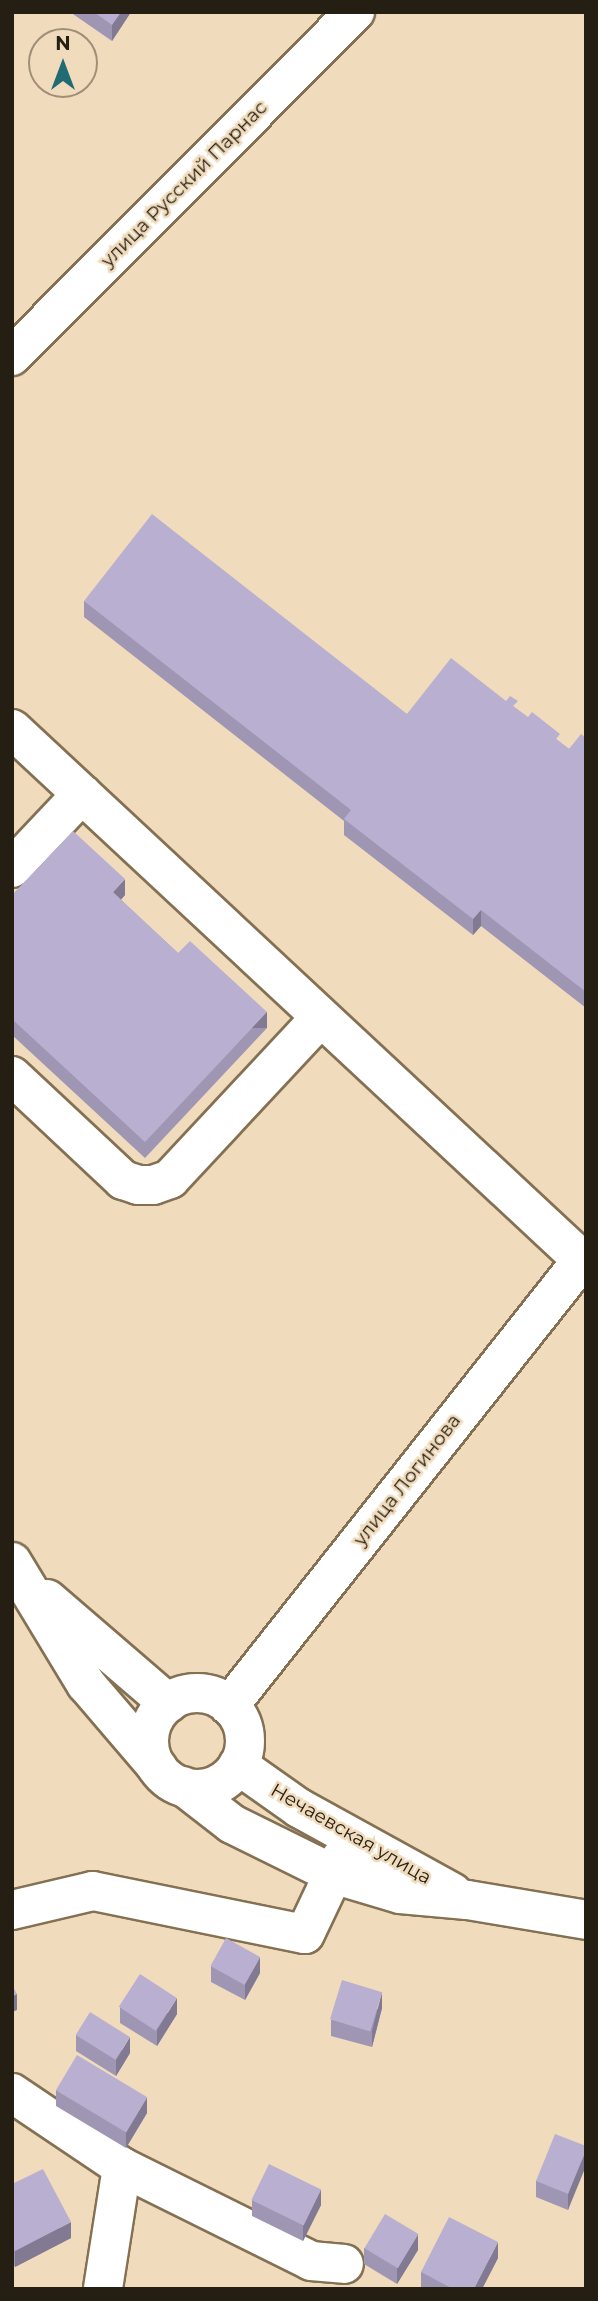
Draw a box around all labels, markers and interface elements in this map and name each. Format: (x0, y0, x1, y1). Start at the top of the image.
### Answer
north arrow (28, 28, 98, 98)
text: N (55, 32, 71, 55)
street label: улица Русский Парнас (96, 96, 272, 272)
street label: улица Логинова (348, 1410, 466, 1550)
street label: Нечаевская улица (267, 1779, 435, 1889)

